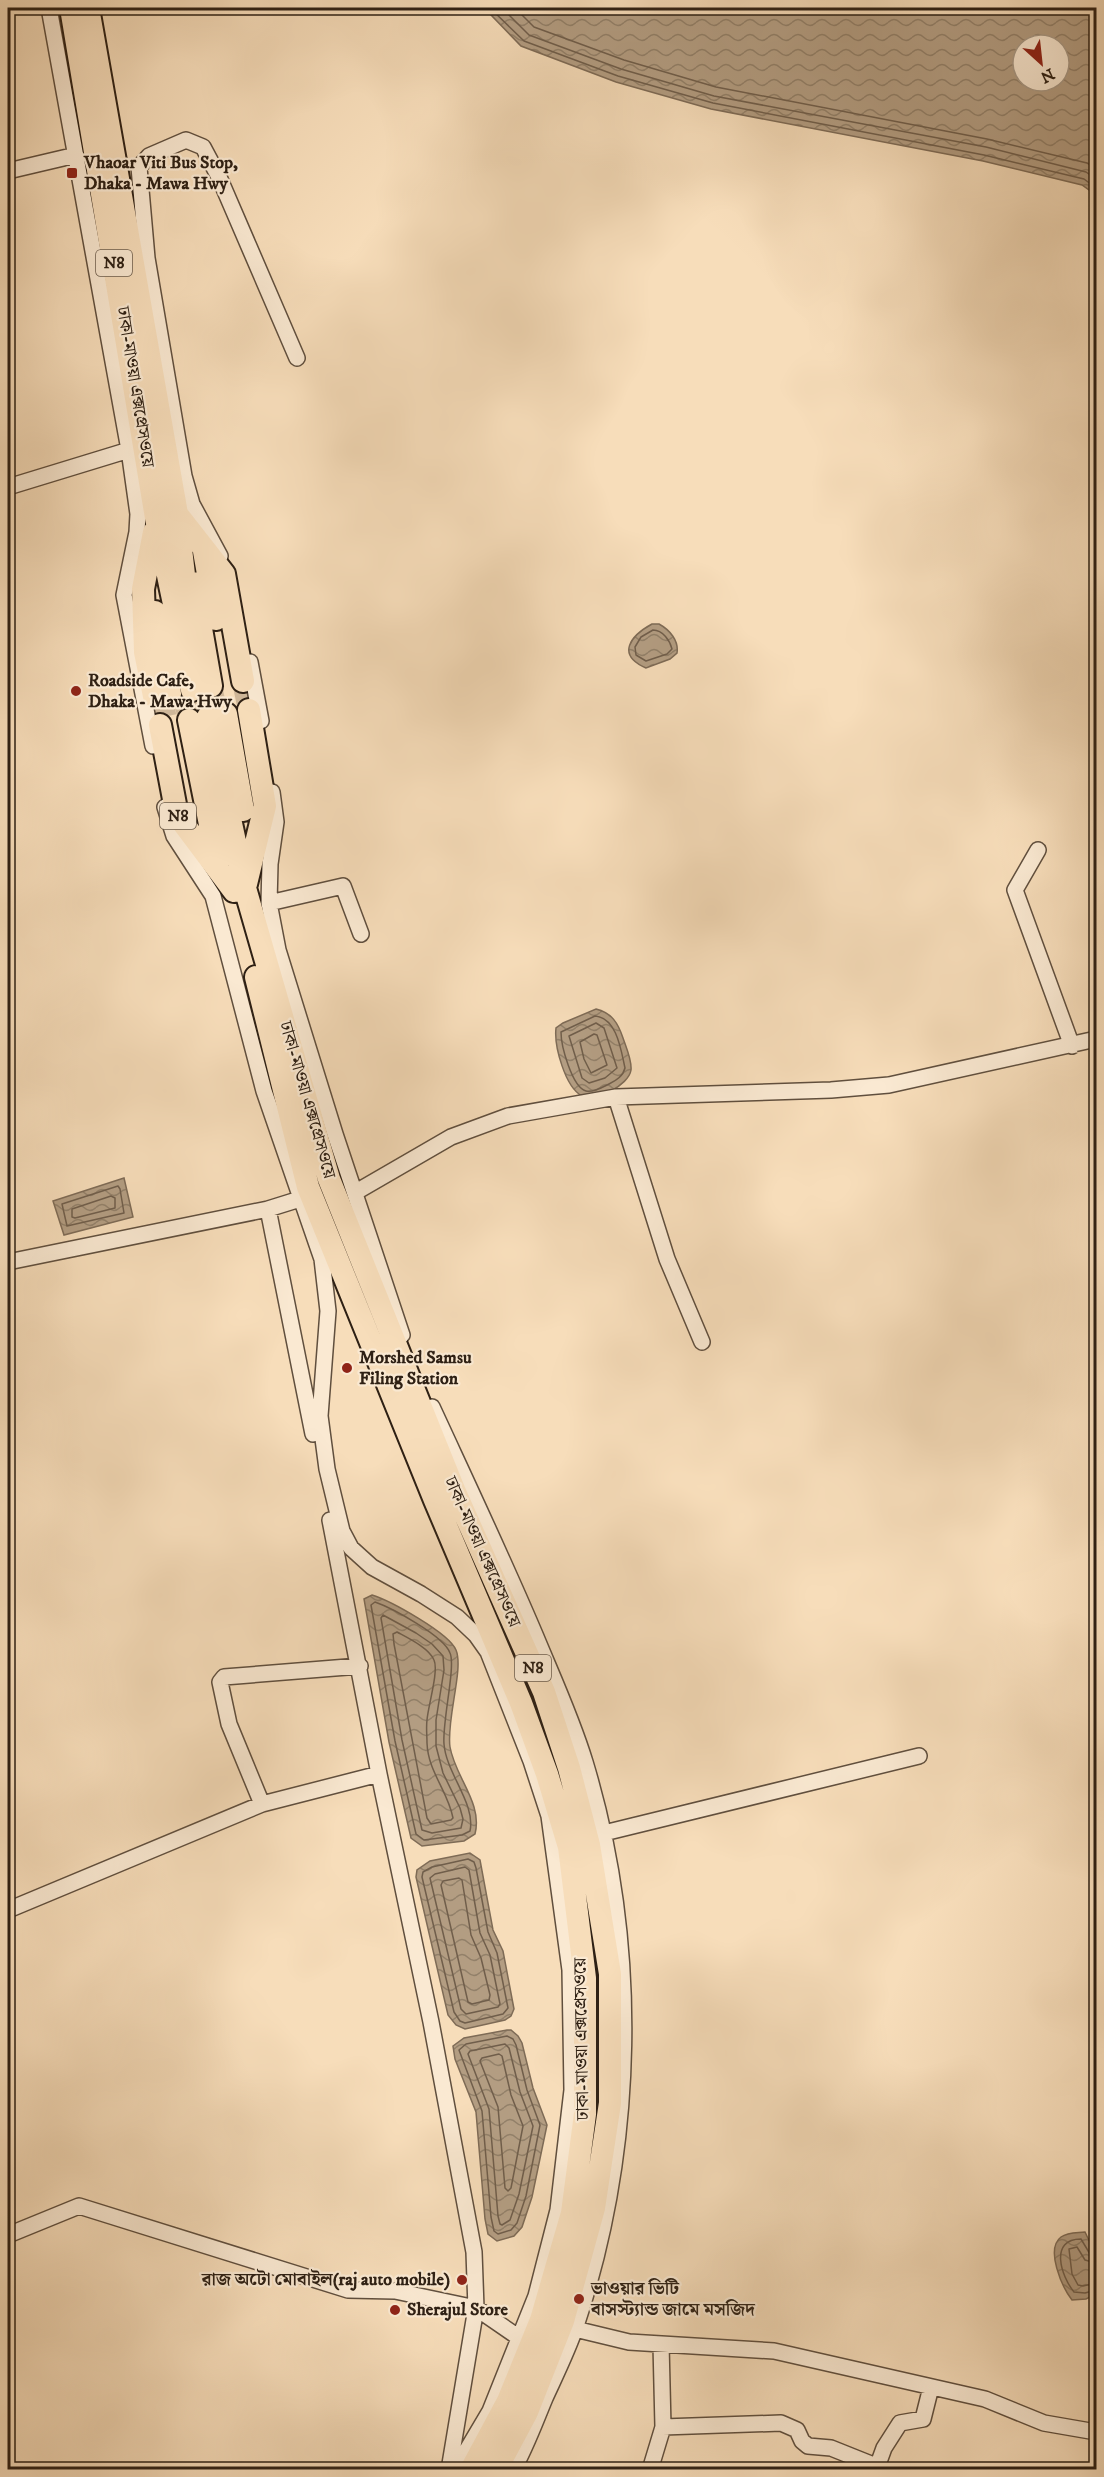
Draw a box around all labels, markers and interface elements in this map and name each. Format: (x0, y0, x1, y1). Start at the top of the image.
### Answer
north arrow (1011, 33, 1071, 93)
text: N (1037, 64, 1058, 87)
place label: Vhaoar Viti Bus Stop, Dhaka - Mawa Hwy (83, 152, 238, 195)
marker: Vhaoar Viti Bus Stop, Dhaka - Mawa Hwy (65, 166, 79, 180)
road number: N8 (96, 250, 132, 276)
street label: ঢাকা-মাওয়া এক্সপ্রেসওয়ে (111, 304, 159, 470)
place label: Roadside Cafe, Dhaka - Mawa Hwy (88, 670, 232, 713)
marker: Roadside Cafe, Dhaka - Mawa Hwy (69, 684, 83, 698)
road number: N8 (160, 803, 196, 829)
street label: ঢাকা-মাওয়া এক্সপ্রেসওয়ে (274, 1018, 340, 1182)
place label: Morshed Samsu Filing Station (359, 1347, 472, 1390)
marker: Morshed Samsu Filing Station (340, 1361, 354, 1375)
street label: ঢাকা-মাওয়া এক্সপ্রেসওয়ে (438, 1472, 526, 1632)
road number: N8 (515, 1655, 551, 1681)
street label: ঢাকা-মাওয়া এক্সপ্রেসওয়ে (570, 1956, 594, 2121)
place label: রাজ অটো মোবাইল(raj auto mobile) (201, 2268, 450, 2291)
marker: রাজ অটো মোবাইল(raj auto mobile) (455, 2273, 469, 2287)
place label: ভাওয়ার ভিটি বাসস্ট্যান্ড জামে মসজিদ (590, 2278, 756, 2321)
marker: ভাওয়ার ভিটি বাসস্ট্যান্ড জামে মসজিদ (572, 2292, 586, 2306)
place label: Sherajul Store (407, 2299, 508, 2321)
marker: Sherajul Store (388, 2303, 402, 2317)

